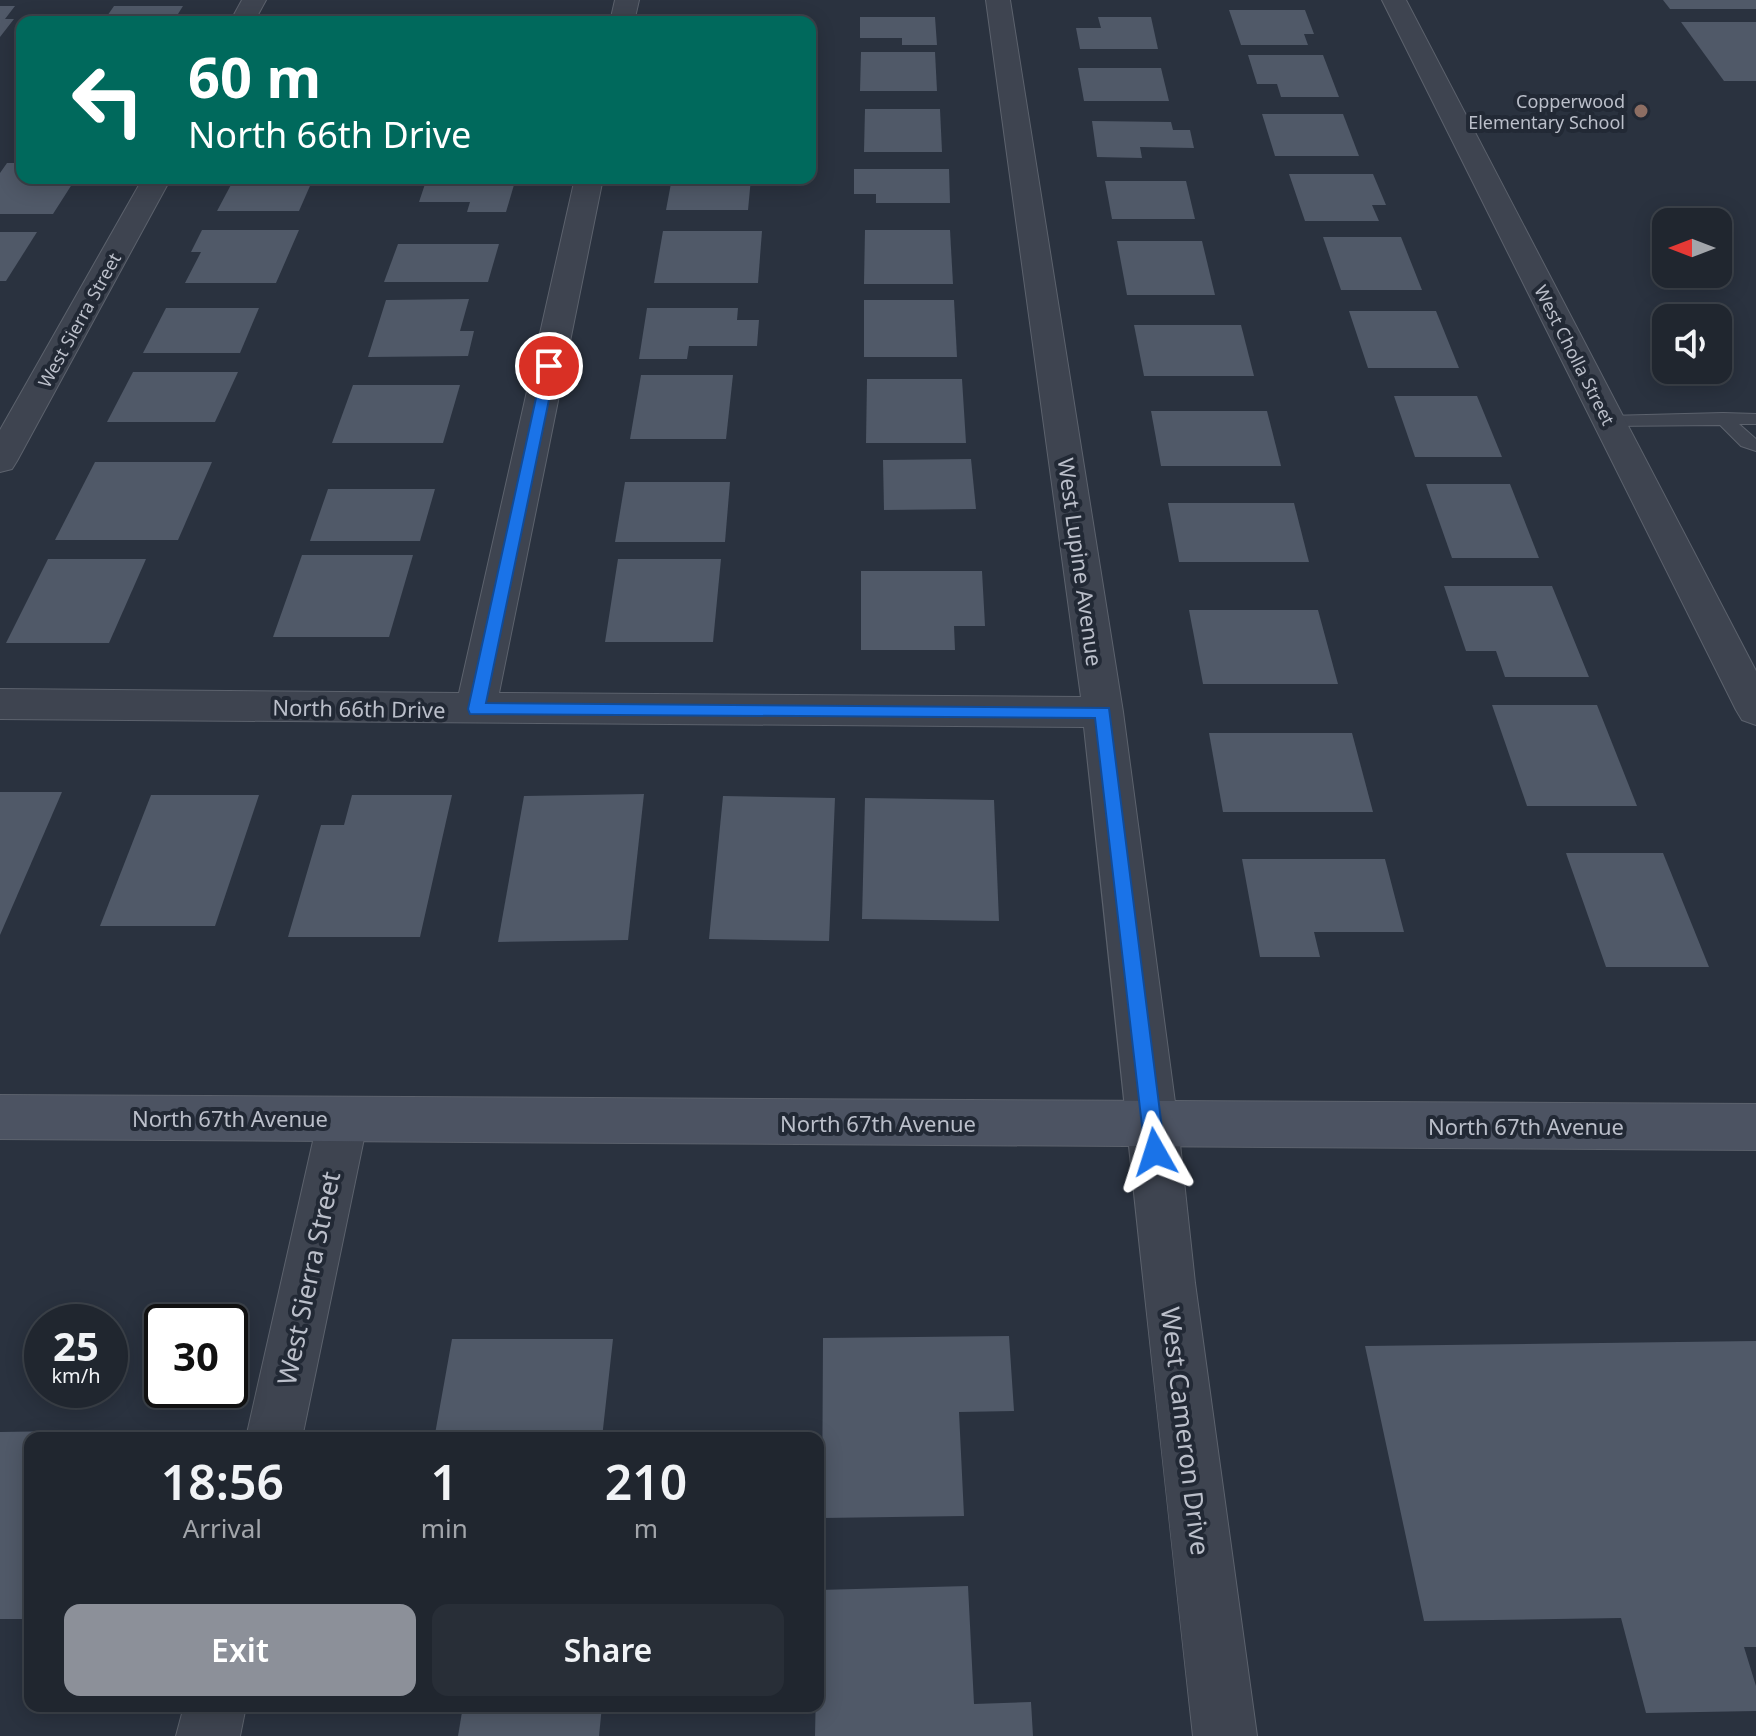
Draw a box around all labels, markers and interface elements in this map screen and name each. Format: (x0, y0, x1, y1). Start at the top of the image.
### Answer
text: 60 m (188, 38, 321, 114)
icon: left (56, 48, 160, 152)
place label: Copperwood Elementary School (1468, 89, 1625, 134)
marker: Copperwood Elementary School (1632, 102, 1650, 120)
text: North 66th Drive (188, 110, 471, 159)
north arrow (1652, 208, 1732, 288)
map controls (1652, 208, 1732, 384)
street label: West Sierra Street (32, 248, 126, 392)
street label: West Cholla Street (1529, 281, 1621, 430)
button: sound (1652, 304, 1732, 384)
pin (515, 332, 583, 400)
icon: arrive (527, 344, 571, 388)
street label: West Lupine Avenue (1052, 456, 1110, 668)
street label: North 66th Drive (272, 691, 446, 725)
street label: North 67th Avenue (132, 1103, 328, 1133)
street label: North 67th Avenue (780, 1108, 976, 1138)
position arrow (1113, 1110, 1197, 1194)
street label: North 67th Avenue (1428, 1111, 1624, 1141)
street label: West Sierra Street (268, 1168, 348, 1388)
speed limit sign: 30 (144, 1304, 248, 1408)
street label: West Cameron Drive (1153, 1305, 1219, 1557)
text: 25 (53, 1318, 99, 1373)
text: km/h (51, 1362, 101, 1389)
text: 18:56 (161, 1449, 284, 1514)
text: 1 (431, 1449, 458, 1514)
text: 210 (605, 1449, 687, 1514)
text: Arrival (183, 1510, 262, 1546)
text: min (421, 1510, 468, 1546)
text: m (634, 1510, 658, 1546)
button: Exit (64, 1604, 416, 1696)
button: Share (432, 1604, 784, 1696)

